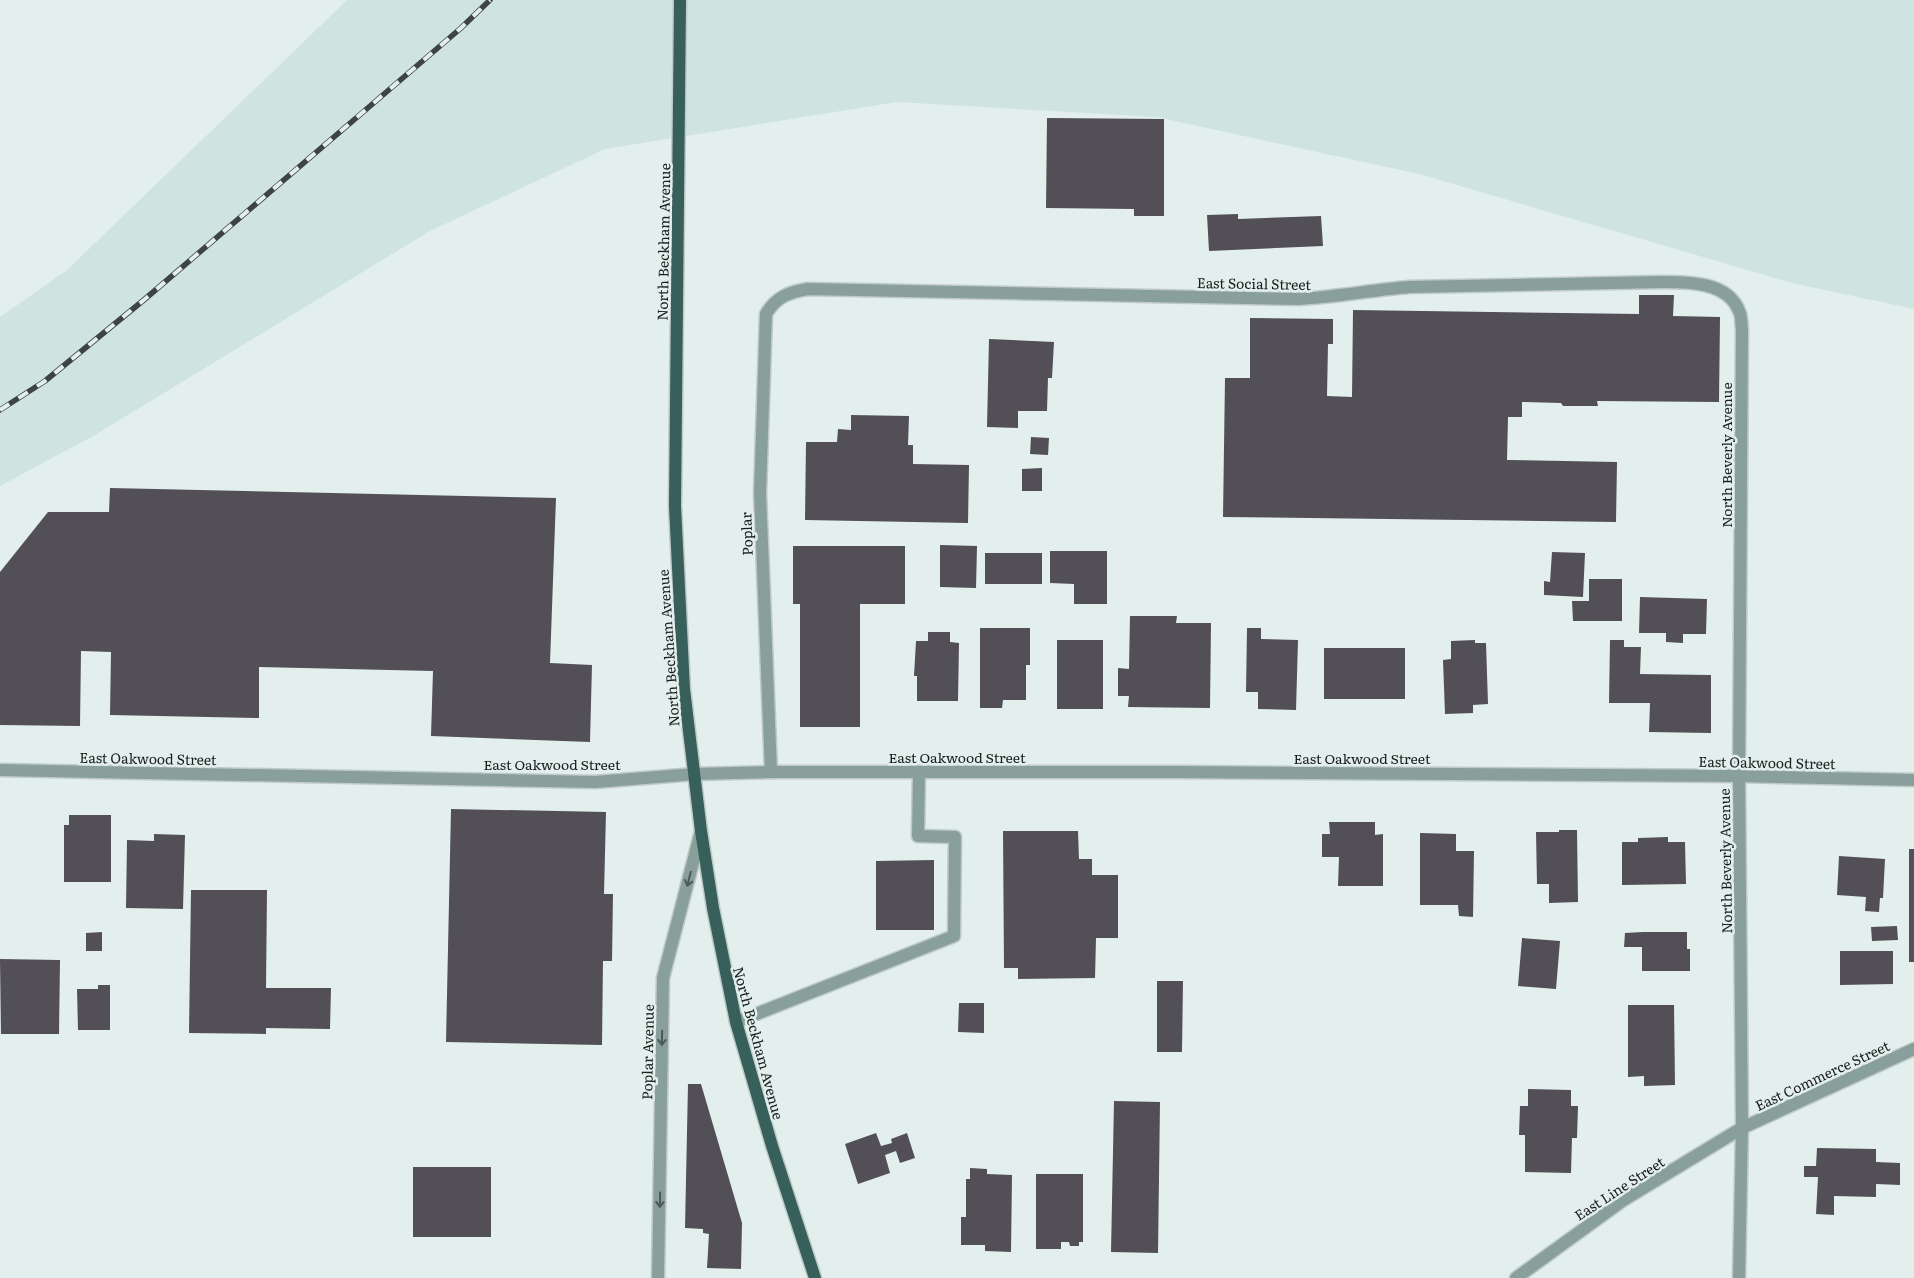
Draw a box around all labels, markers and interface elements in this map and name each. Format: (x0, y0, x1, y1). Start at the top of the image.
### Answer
street label: North Beckham Avenue (652, 163, 674, 321)
street label: East Social Street (1197, 272, 1312, 294)
street label: North Beverly Avenue (1716, 382, 1736, 528)
street label: Poplar (735, 511, 757, 556)
street label: North Beckham Avenue (653, 569, 683, 727)
street label: East Oakwood Street (79, 747, 217, 769)
street label: East Oakwood Street (888, 747, 1026, 767)
street label: East Oakwood Street (1293, 748, 1431, 768)
street label: East Oakwood Street (1698, 751, 1836, 773)
street label: East Oakwood Street (483, 754, 621, 774)
street label: North Beverly Avenue (1714, 788, 1736, 934)
one-way arrow (684, 870, 693, 886)
street label: North Beckham Avenue (729, 964, 789, 1122)
street label: Poplar Avenue (636, 1004, 658, 1100)
one-way arrow (658, 1029, 667, 1045)
street label: East Commerce Street (1751, 1035, 1893, 1115)
street label: East Line Street (1570, 1151, 1668, 1225)
one-way arrow (655, 1192, 664, 1208)

